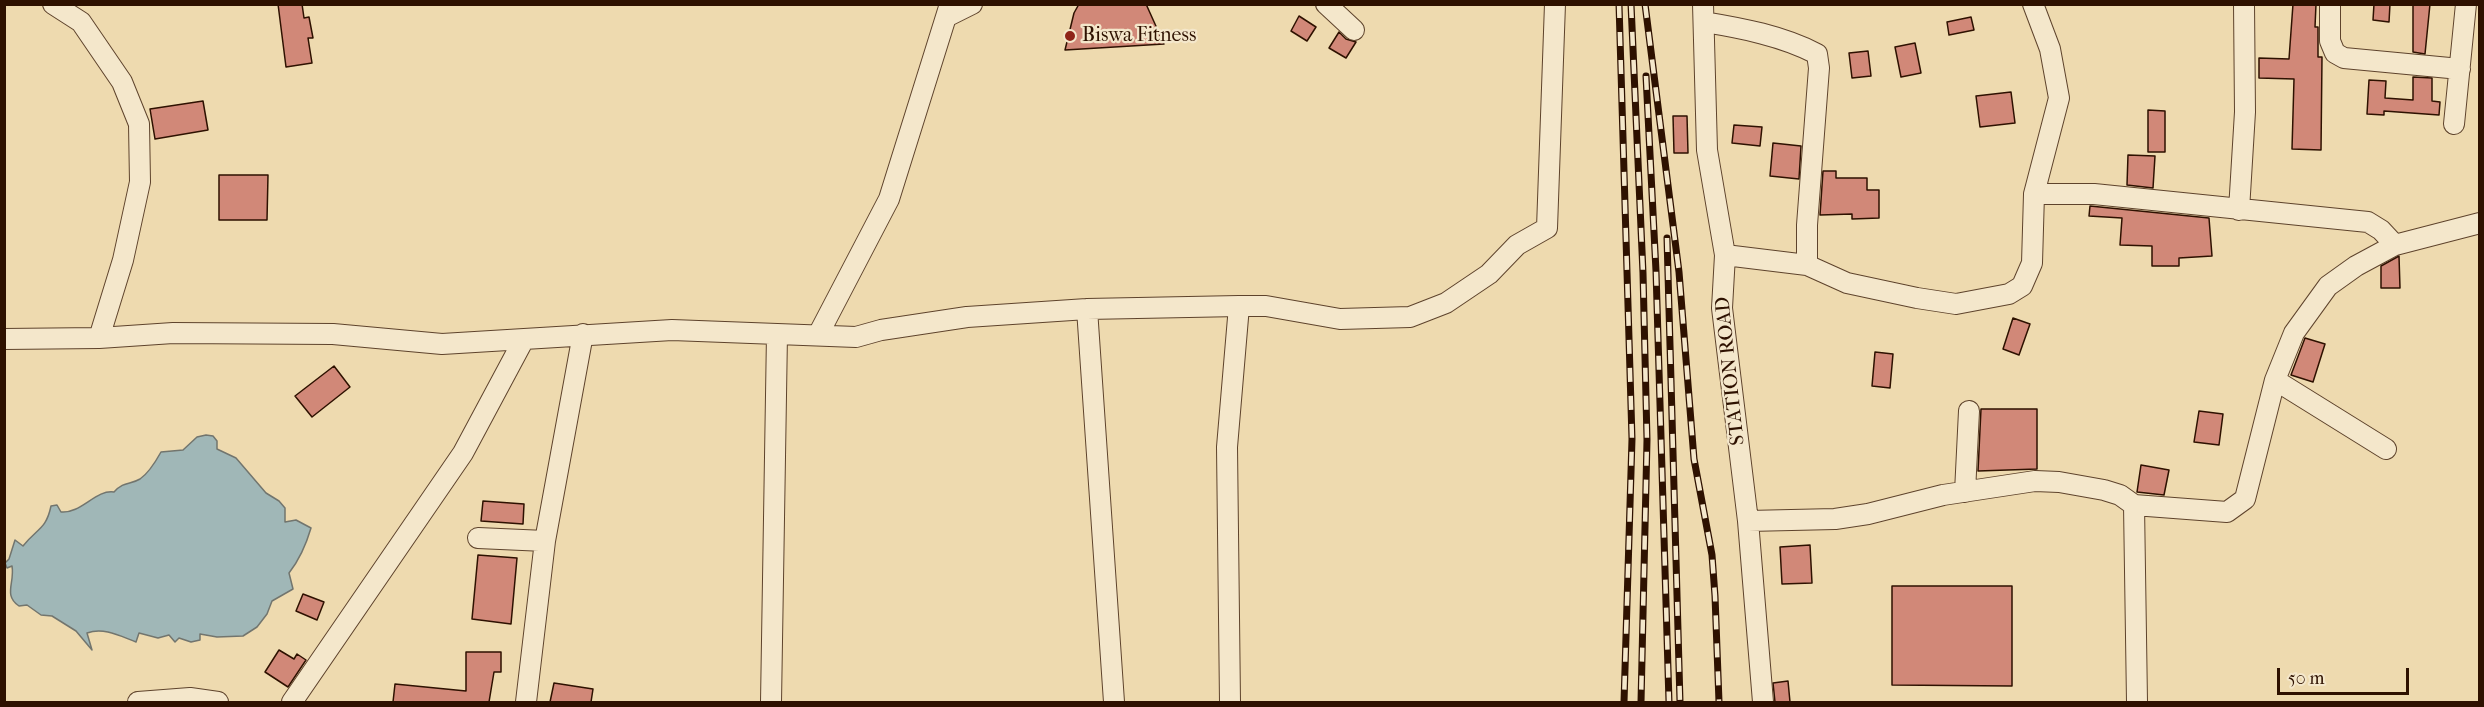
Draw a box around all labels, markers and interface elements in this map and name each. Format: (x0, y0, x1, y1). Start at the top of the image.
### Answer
place label: Biswa Fitness (1082, 24, 1196, 48)
marker: Biswa Fitness (1063, 29, 1077, 43)
street label: STATION ROAD (1711, 295, 1751, 447)
scale bar (2280, 656, 2412, 694)
text: 50 m (2288, 668, 2324, 689)

